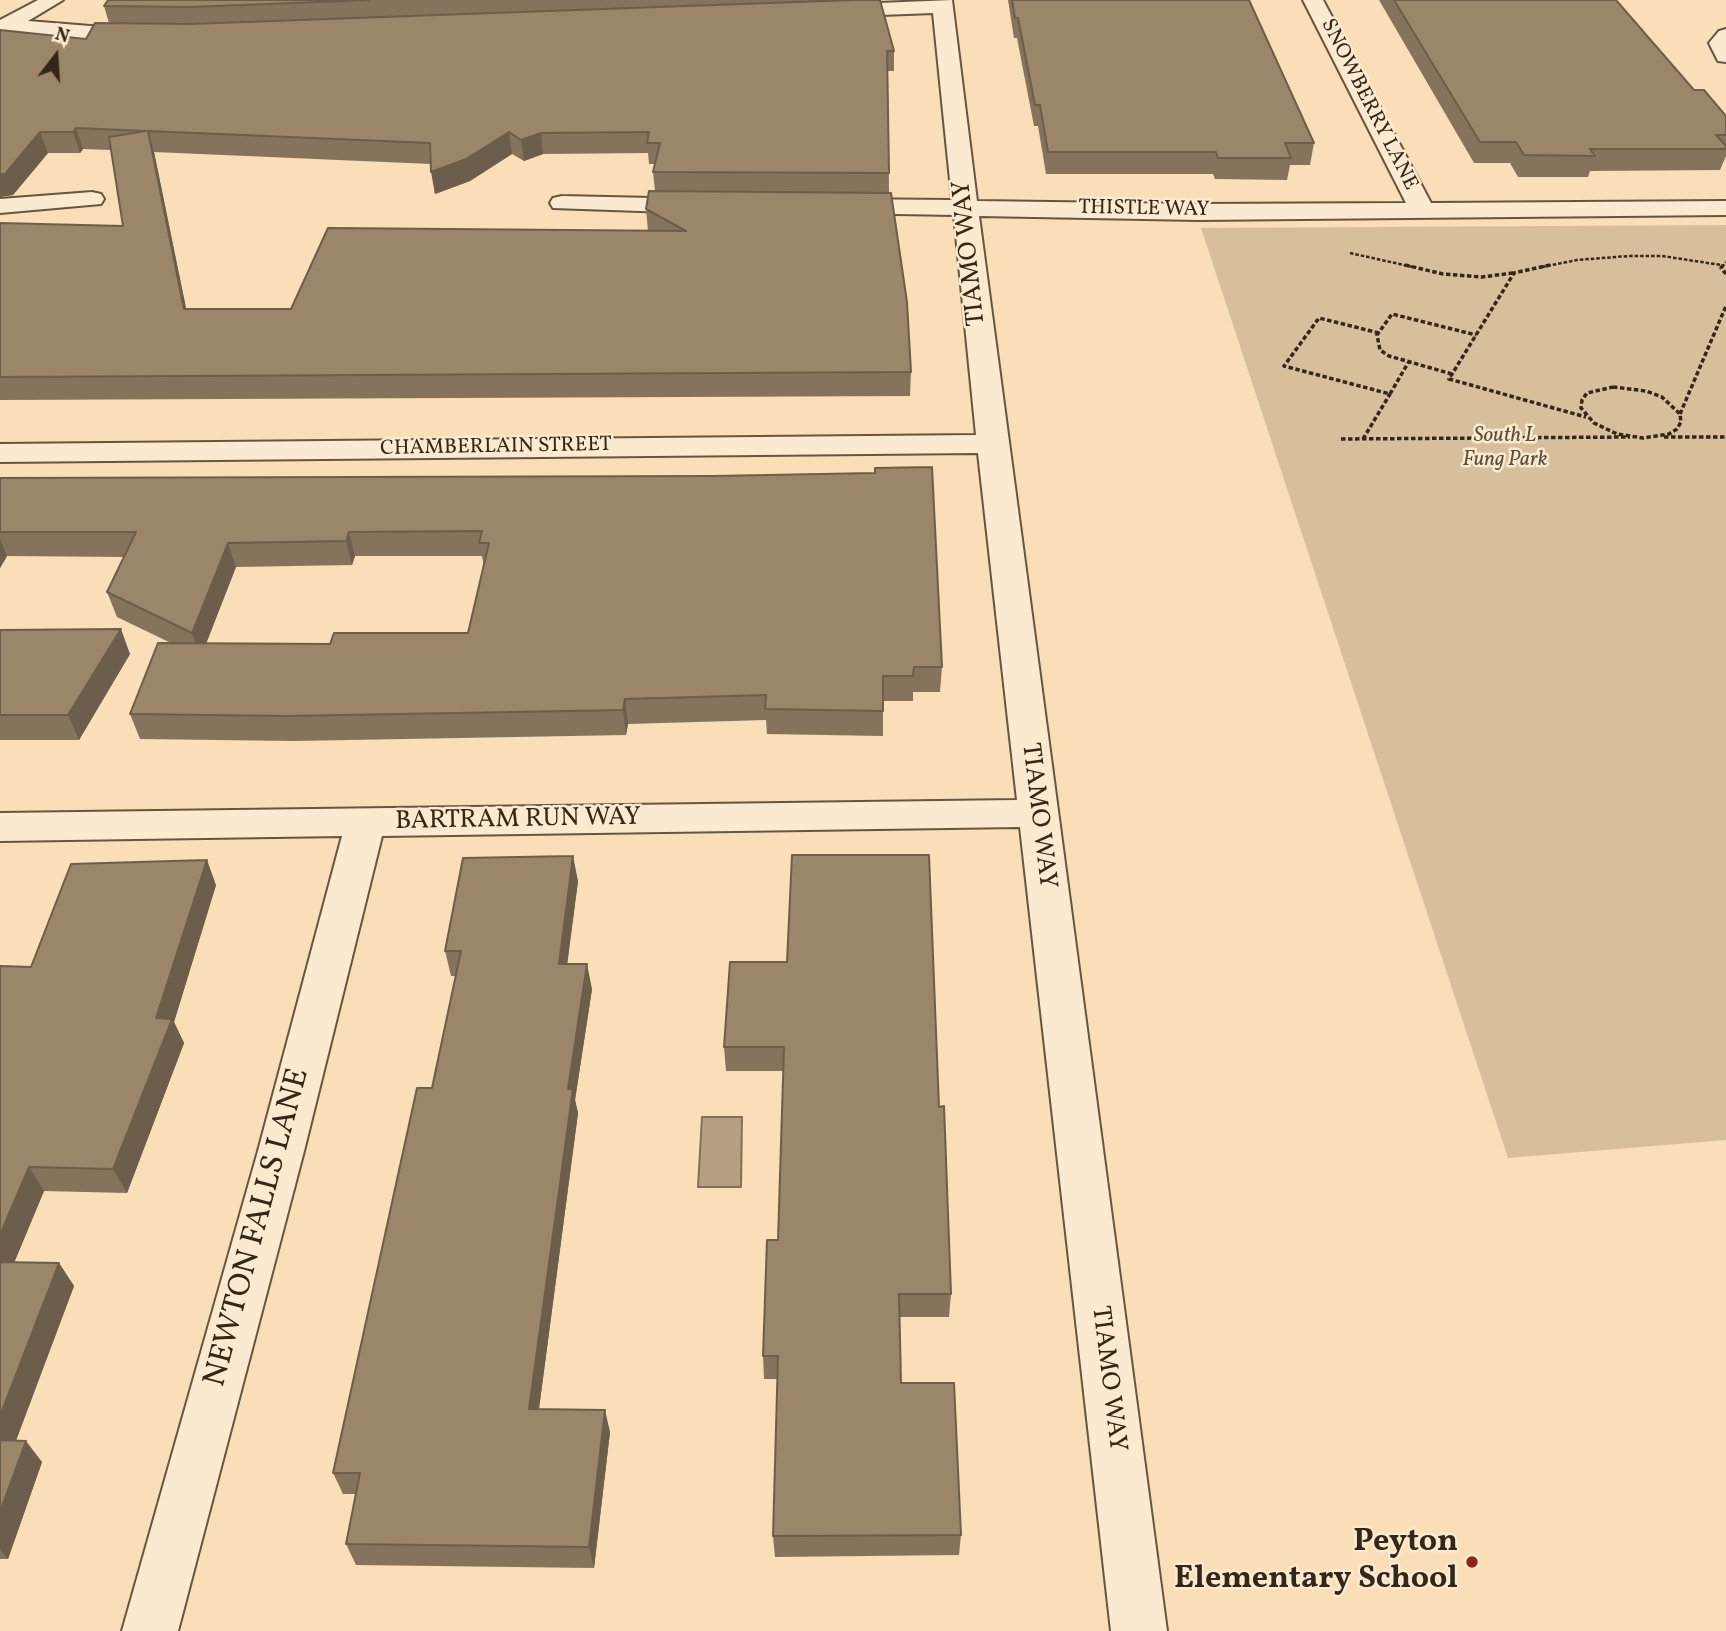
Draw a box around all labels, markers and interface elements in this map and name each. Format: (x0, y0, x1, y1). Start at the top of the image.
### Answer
street label: SNOWBERRY LANE (1314, 15, 1422, 195)
north arrow (21, 21, 91, 91)
text: N (52, 21, 73, 50)
street label: TIAMO WAY (948, 179, 994, 327)
street label: THISTLE WAY (1078, 196, 1210, 224)
park label: South L Fung Park (1463, 424, 1547, 474)
street label: CHAMBERLAIN STREET (380, 433, 612, 463)
street label: TIAMO WAY (1013, 741, 1061, 891)
street label: BARTRAM RUN WAY (395, 803, 641, 839)
street label: NEWTON FALLS LANE (198, 1065, 320, 1391)
street label: TIAMO WAY (1083, 1304, 1131, 1454)
place label: Peyton Elementary School (1174, 1525, 1458, 1600)
marker: Peyton Elementary School (1464, 1554, 1480, 1570)

